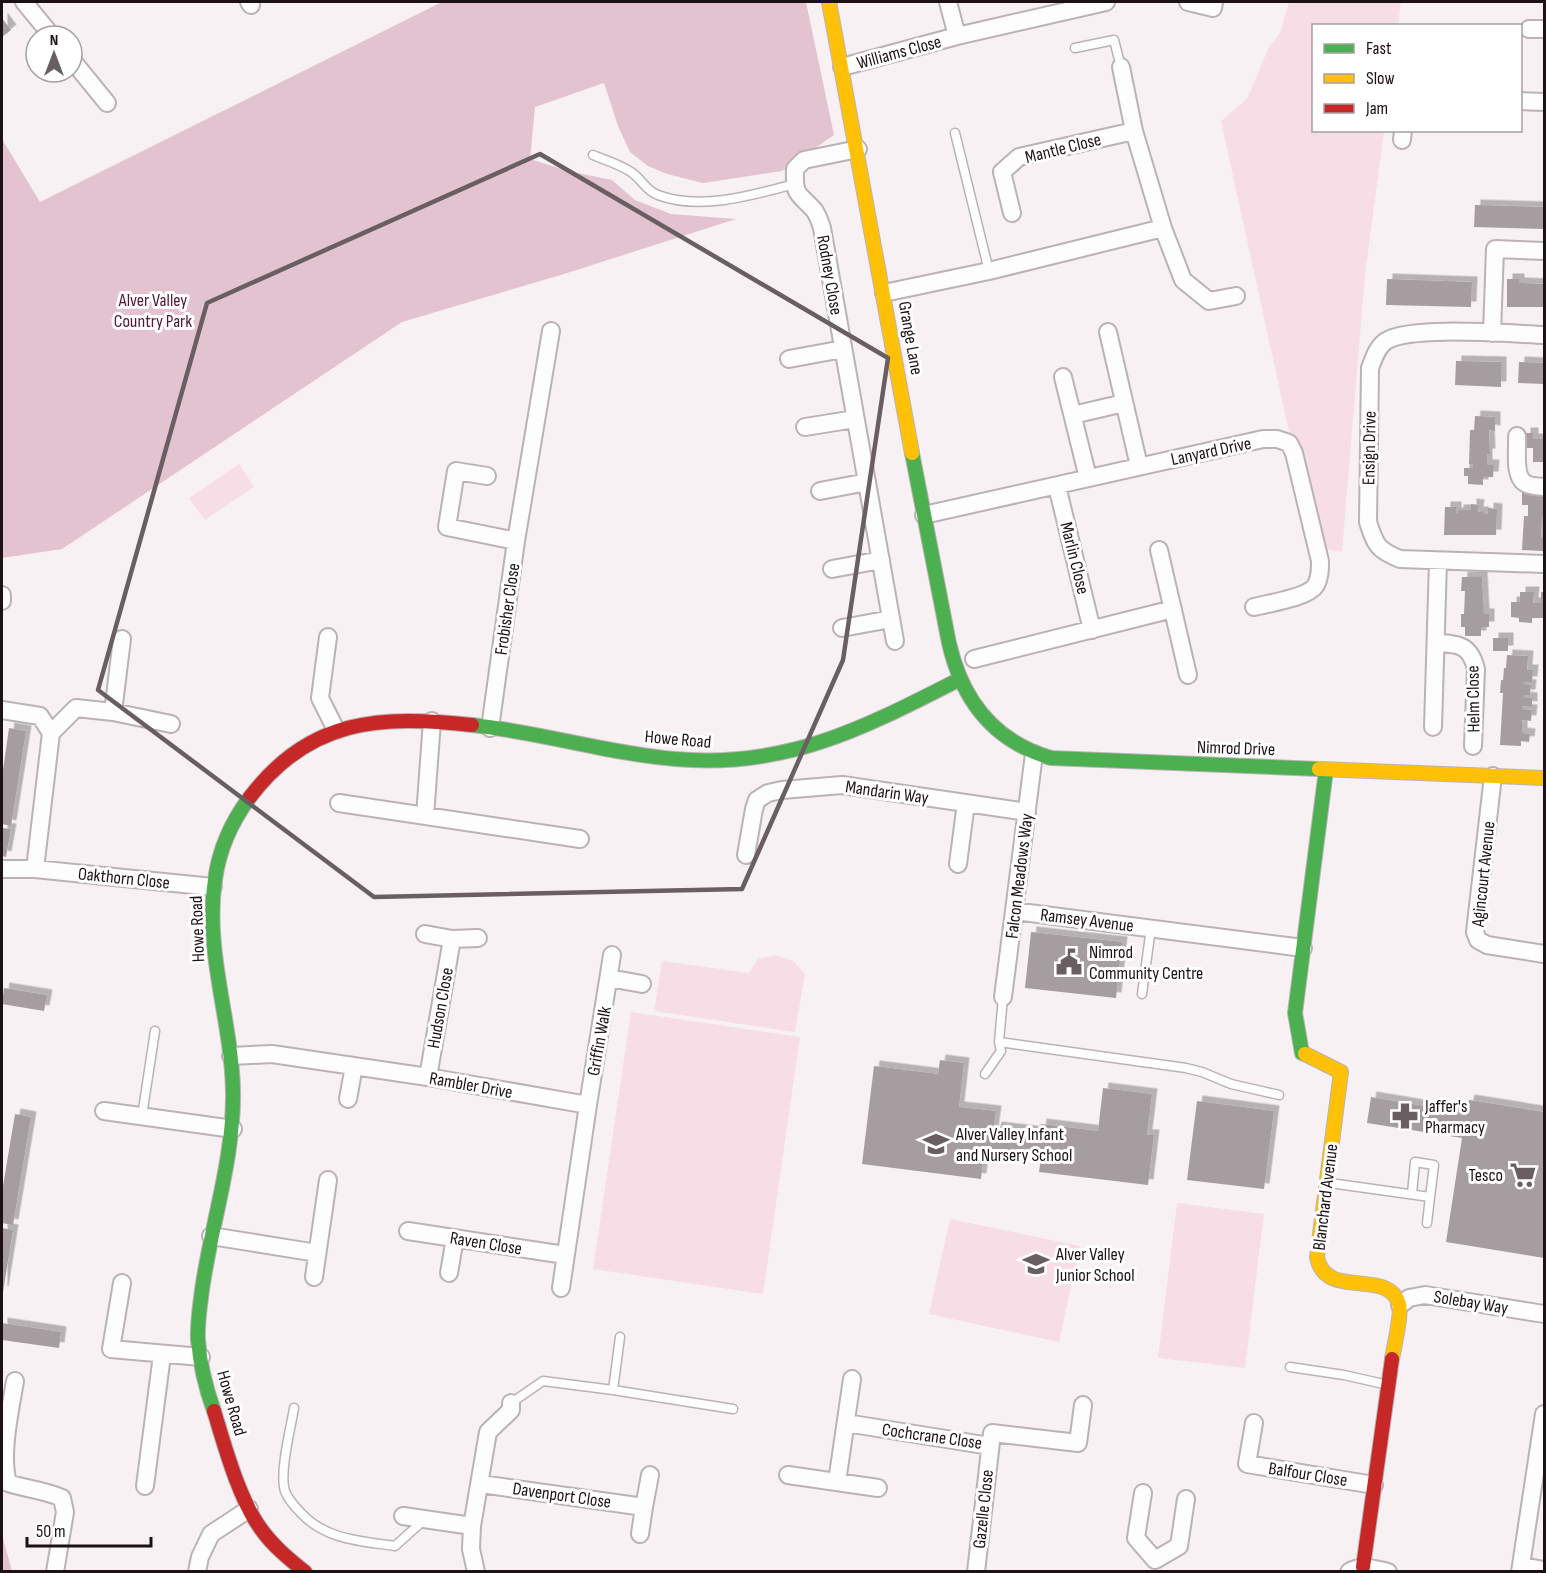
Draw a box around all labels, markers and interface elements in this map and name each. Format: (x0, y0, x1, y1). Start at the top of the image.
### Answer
north arrow (24, 24, 84, 84)
legend (1312, 24, 1522, 132)
text: N (50, 31, 58, 50)
street label: Williams Close (855, 31, 944, 74)
text: Fast (1366, 38, 1392, 59)
text: Slow (1366, 68, 1395, 89)
text: Jam (1365, 98, 1388, 119)
street label: Mantle Close (1023, 129, 1103, 168)
street label: Rodney Close (812, 233, 847, 317)
park label: Alver Valley Country Park (114, 290, 192, 332)
street label: Grange Lane (894, 300, 927, 376)
street label: Ensign Drive (1358, 411, 1381, 485)
street label: Lanyard Drive (1169, 433, 1253, 470)
street label: Marlin Close (1055, 520, 1094, 596)
street label: Frobisher Close (491, 562, 524, 656)
street label: Helm Close (1462, 665, 1485, 733)
street label: Howe Road (644, 726, 712, 753)
street label: Nimrod Drive (1197, 737, 1275, 760)
street label: Mandarin Way (844, 776, 930, 809)
street label: Falcon Meadows Way (1001, 812, 1038, 940)
street label: Agincourt Avenue (1467, 820, 1499, 929)
street label: Oakthorn Close (77, 863, 171, 894)
street label: Howe Road (186, 895, 209, 963)
street label: Ramsey Avenue (1039, 904, 1135, 937)
place label: Nimrod Community Centre (1089, 942, 1203, 984)
public building icon: Nimrod Community Centre (1054, 947, 1084, 977)
street label: Hudson Close (423, 966, 458, 1050)
street label: Griffin Walk (583, 1005, 616, 1077)
street label: Rambler Drive (428, 1068, 514, 1103)
place label: Jaffer's Pharmacy (1424, 1096, 1485, 1138)
pharmacy icon: Jaffer's Pharmacy (1390, 1101, 1420, 1131)
place label: Alver Valley Infant and Nursery School (955, 1124, 1072, 1166)
school or university icon: Alver Valley Infant and Nursery School (921, 1129, 951, 1159)
street label: Blanchard Avenue (1309, 1143, 1342, 1251)
supermarket icon: Tesco (1508, 1160, 1538, 1190)
place label: Tesco (1469, 1165, 1503, 1186)
street label: Raven Close (448, 1227, 523, 1260)
place label: Alver Valley Junior School (1055, 1244, 1135, 1286)
school or university icon: Alver Valley Junior School (1021, 1249, 1051, 1279)
street label: Solebay Way (1432, 1286, 1510, 1319)
street label: Howe Road (212, 1368, 251, 1438)
street label: Cochcrane Close (881, 1419, 983, 1454)
street label: Balfour Close (1267, 1458, 1349, 1491)
street label: Gazelle Close (969, 1469, 998, 1550)
street label: Davenport Close (511, 1478, 613, 1513)
scale bar (27, 1510, 152, 1548)
text: 50 m (36, 1521, 66, 1542)

